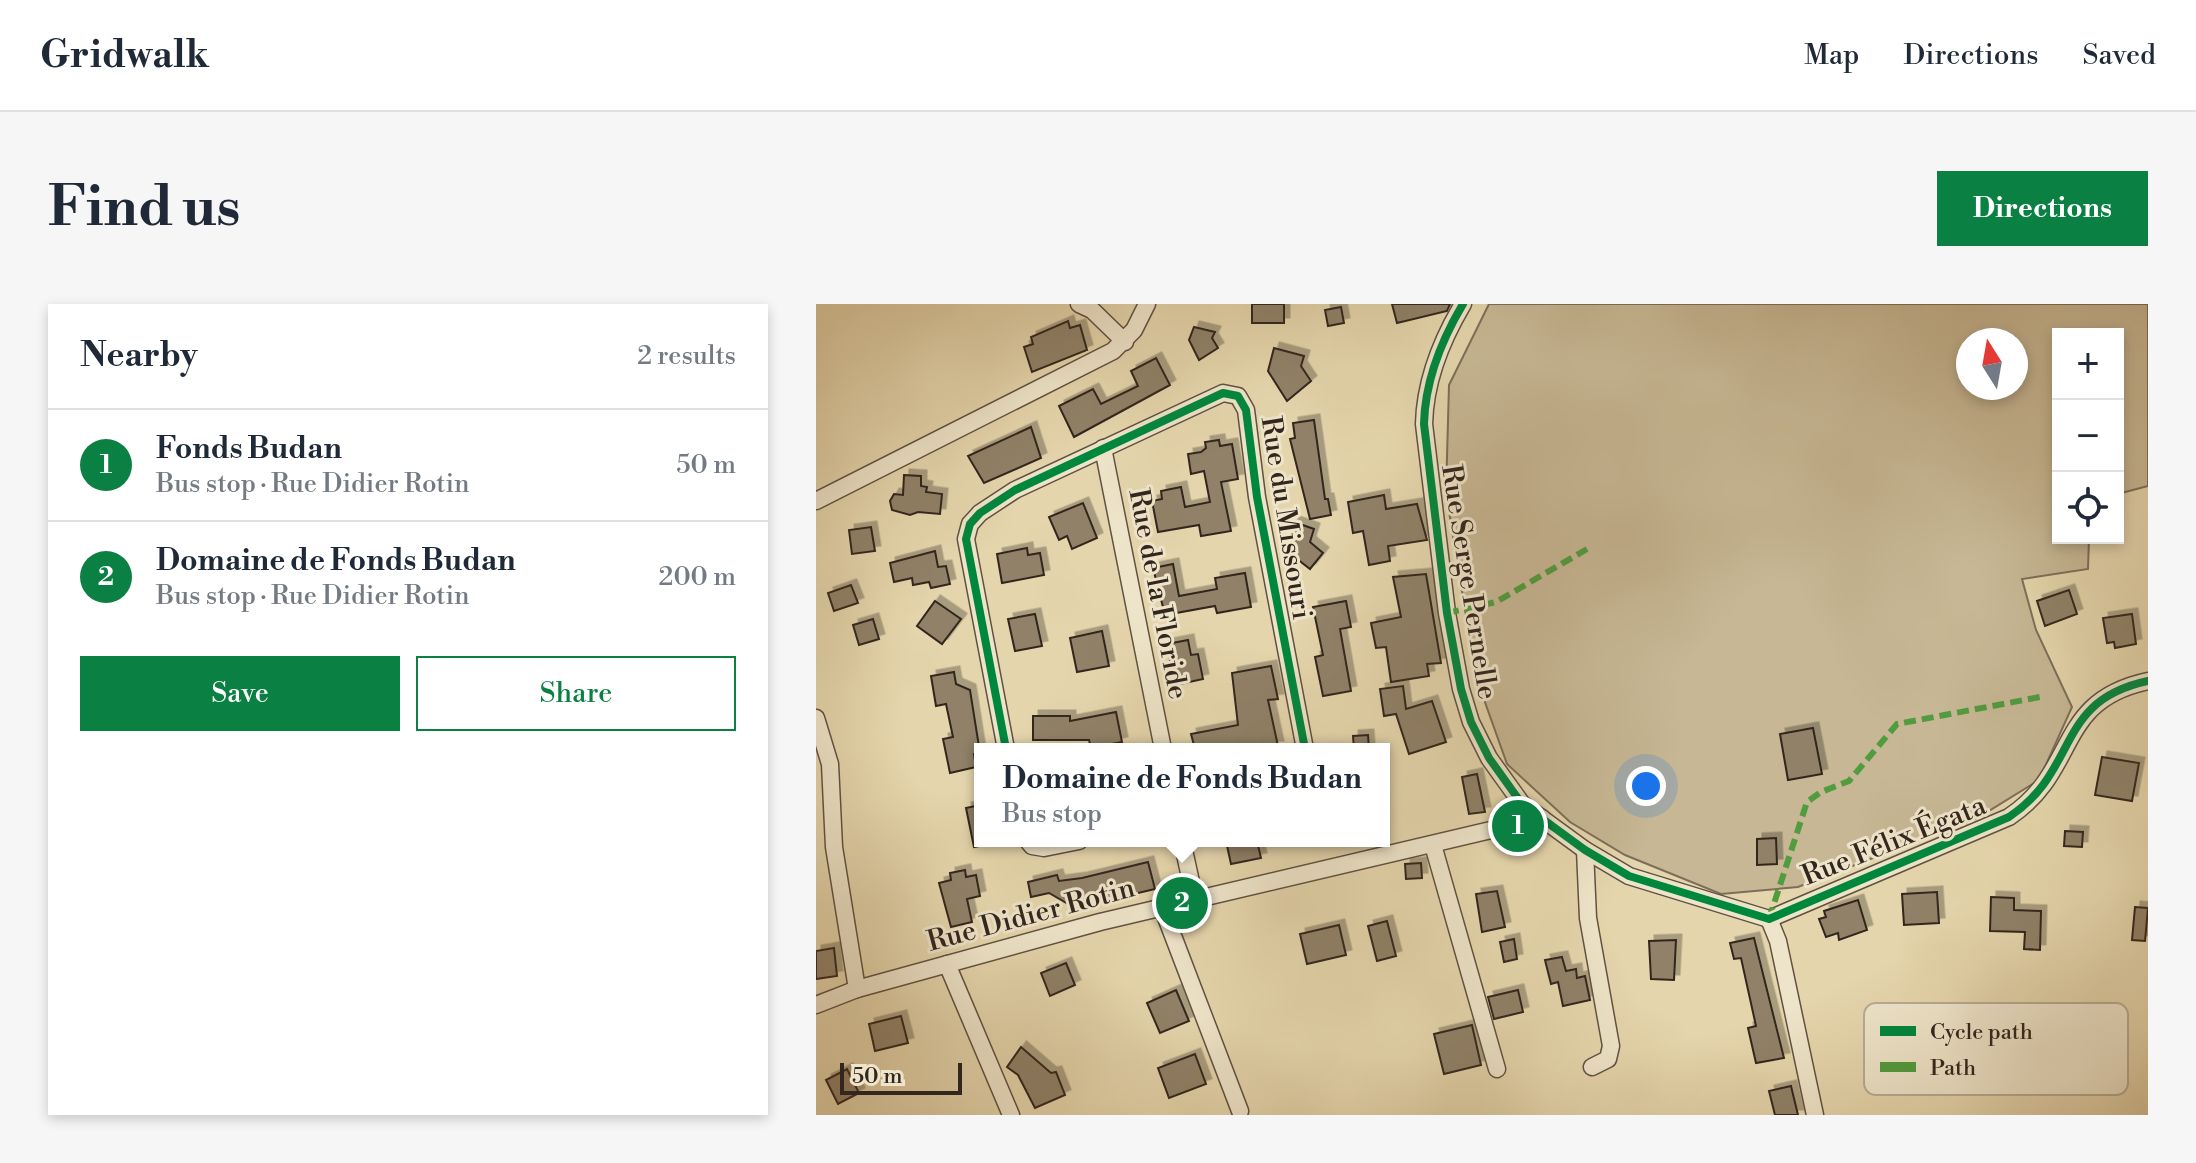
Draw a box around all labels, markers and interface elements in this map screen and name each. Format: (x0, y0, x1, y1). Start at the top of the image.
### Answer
text: Gridwalk (40, 32, 209, 79)
text: Map (1804, 38, 1859, 73)
text: Directions (1903, 38, 2038, 73)
text: Saved (2082, 38, 2156, 73)
button: Directions (1937, 171, 2148, 246)
text: Find us (48, 173, 241, 243)
north arrow (1956, 328, 2028, 400)
map controls (2052, 328, 2124, 544)
button: + (2052, 328, 2124, 400)
text: Nearby (80, 335, 198, 377)
text: 2 results (637, 340, 736, 372)
button: − (2052, 400, 2124, 472)
street label: Rue du Missouri (1253, 414, 1319, 622)
text: Fonds Budan (156, 430, 342, 468)
text: 1 (100, 449, 112, 481)
text: 50 m (676, 449, 736, 481)
street label: Rue Serge Pernelle (1433, 462, 1505, 702)
text: Bus stop · Rue Didier Rotin (156, 468, 470, 500)
button: locate (2052, 472, 2124, 544)
street label: Rue de la Floride (1120, 486, 1196, 702)
text: Domaine de Fonds Budan (156, 542, 516, 580)
text: 2 (98, 561, 114, 593)
text: 200 m (659, 561, 736, 593)
text: Bus stop · Rue Didier Rotin (156, 580, 470, 612)
button: Save (80, 656, 400, 731)
button: Share (416, 656, 736, 731)
popup (974, 743, 1390, 847)
text: Domaine de Fonds Budan (1002, 760, 1362, 798)
your location (1626, 766, 1666, 806)
street label: Rue Félix Égata (1796, 786, 1992, 894)
pin: 1 (1492, 796, 1544, 856)
text: Bus stop (1002, 798, 1102, 830)
street label: Rue Didier Rotin (923, 870, 1139, 960)
pin: 2 (1156, 873, 1208, 933)
legend (1864, 1003, 2128, 1095)
text: Cycle path (1930, 1019, 2033, 1046)
text: Path (1930, 1055, 1976, 1082)
scale bar (840, 1059, 962, 1095)
text: 50 m (852, 1063, 903, 1090)

